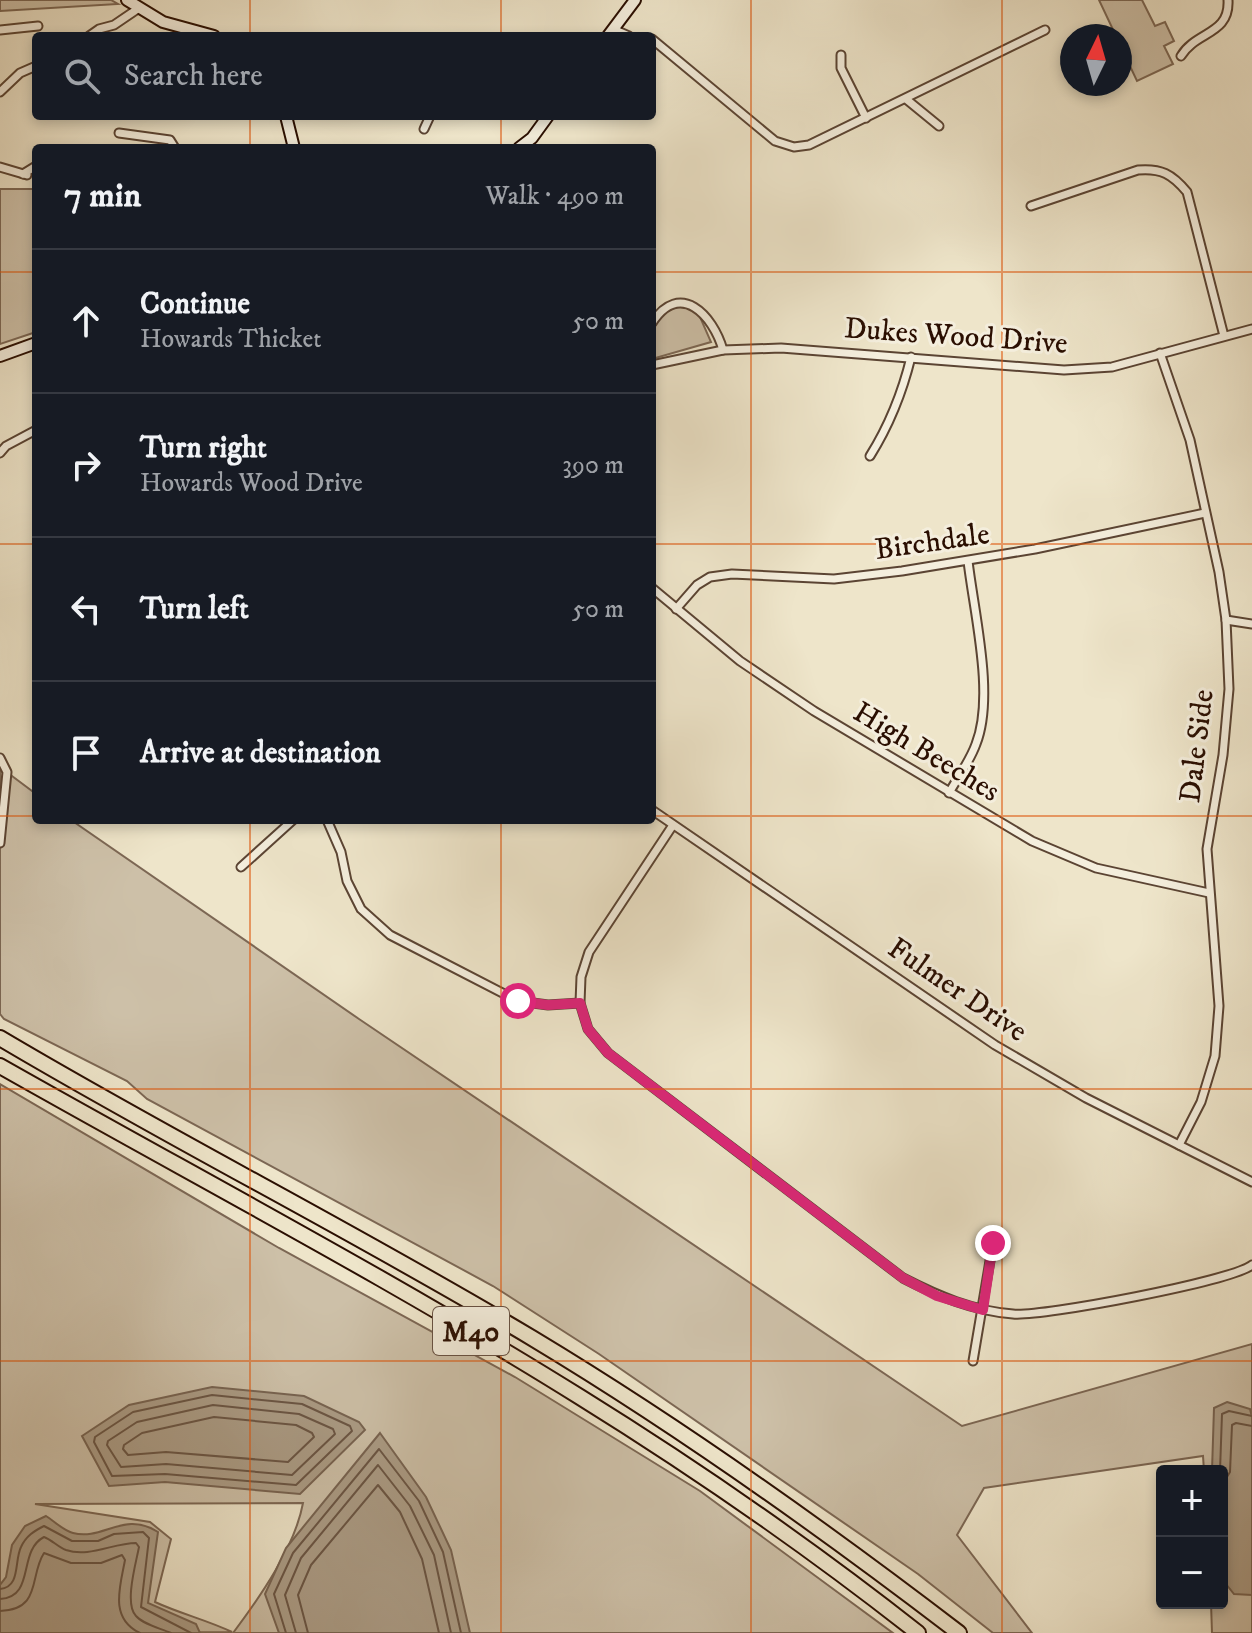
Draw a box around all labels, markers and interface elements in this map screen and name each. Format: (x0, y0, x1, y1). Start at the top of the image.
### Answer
north arrow (1060, 24, 1132, 96)
search box (32, 32, 656, 120)
icon: search (60, 54, 104, 98)
text: Search here (124, 58, 263, 95)
text: 7 min (64, 175, 141, 217)
text: Walk · 490 m (486, 180, 624, 213)
text: Continue (140, 286, 250, 323)
icon: ahead (64, 299, 108, 343)
text: 50 m (572, 305, 624, 338)
street label: Dukes Wood Drive (843, 310, 1069, 363)
text: Howards Thicket (140, 323, 322, 356)
text: Turn right (140, 430, 267, 467)
icon: right (64, 443, 108, 487)
text: 390 m (562, 449, 624, 482)
text: Howards Wood Drive (140, 467, 363, 500)
street label: Birchdale (873, 516, 992, 569)
icon: left (64, 587, 108, 631)
text: Turn left (140, 591, 249, 628)
text: 50 m (572, 593, 624, 626)
street label: Dale Side (1172, 687, 1223, 805)
street label: High Beeches (846, 694, 1006, 811)
icon: arrive (64, 731, 108, 775)
text: Arrive at destination (140, 735, 381, 772)
street label: Fulmer Drive (880, 930, 1034, 1050)
route start (500, 983, 536, 1019)
route end (975, 1225, 1011, 1261)
road number: M40 (433, 1307, 509, 1355)
map controls (1156, 1465, 1228, 1609)
button: + (1156, 1465, 1228, 1537)
button: − (1156, 1537, 1228, 1609)

